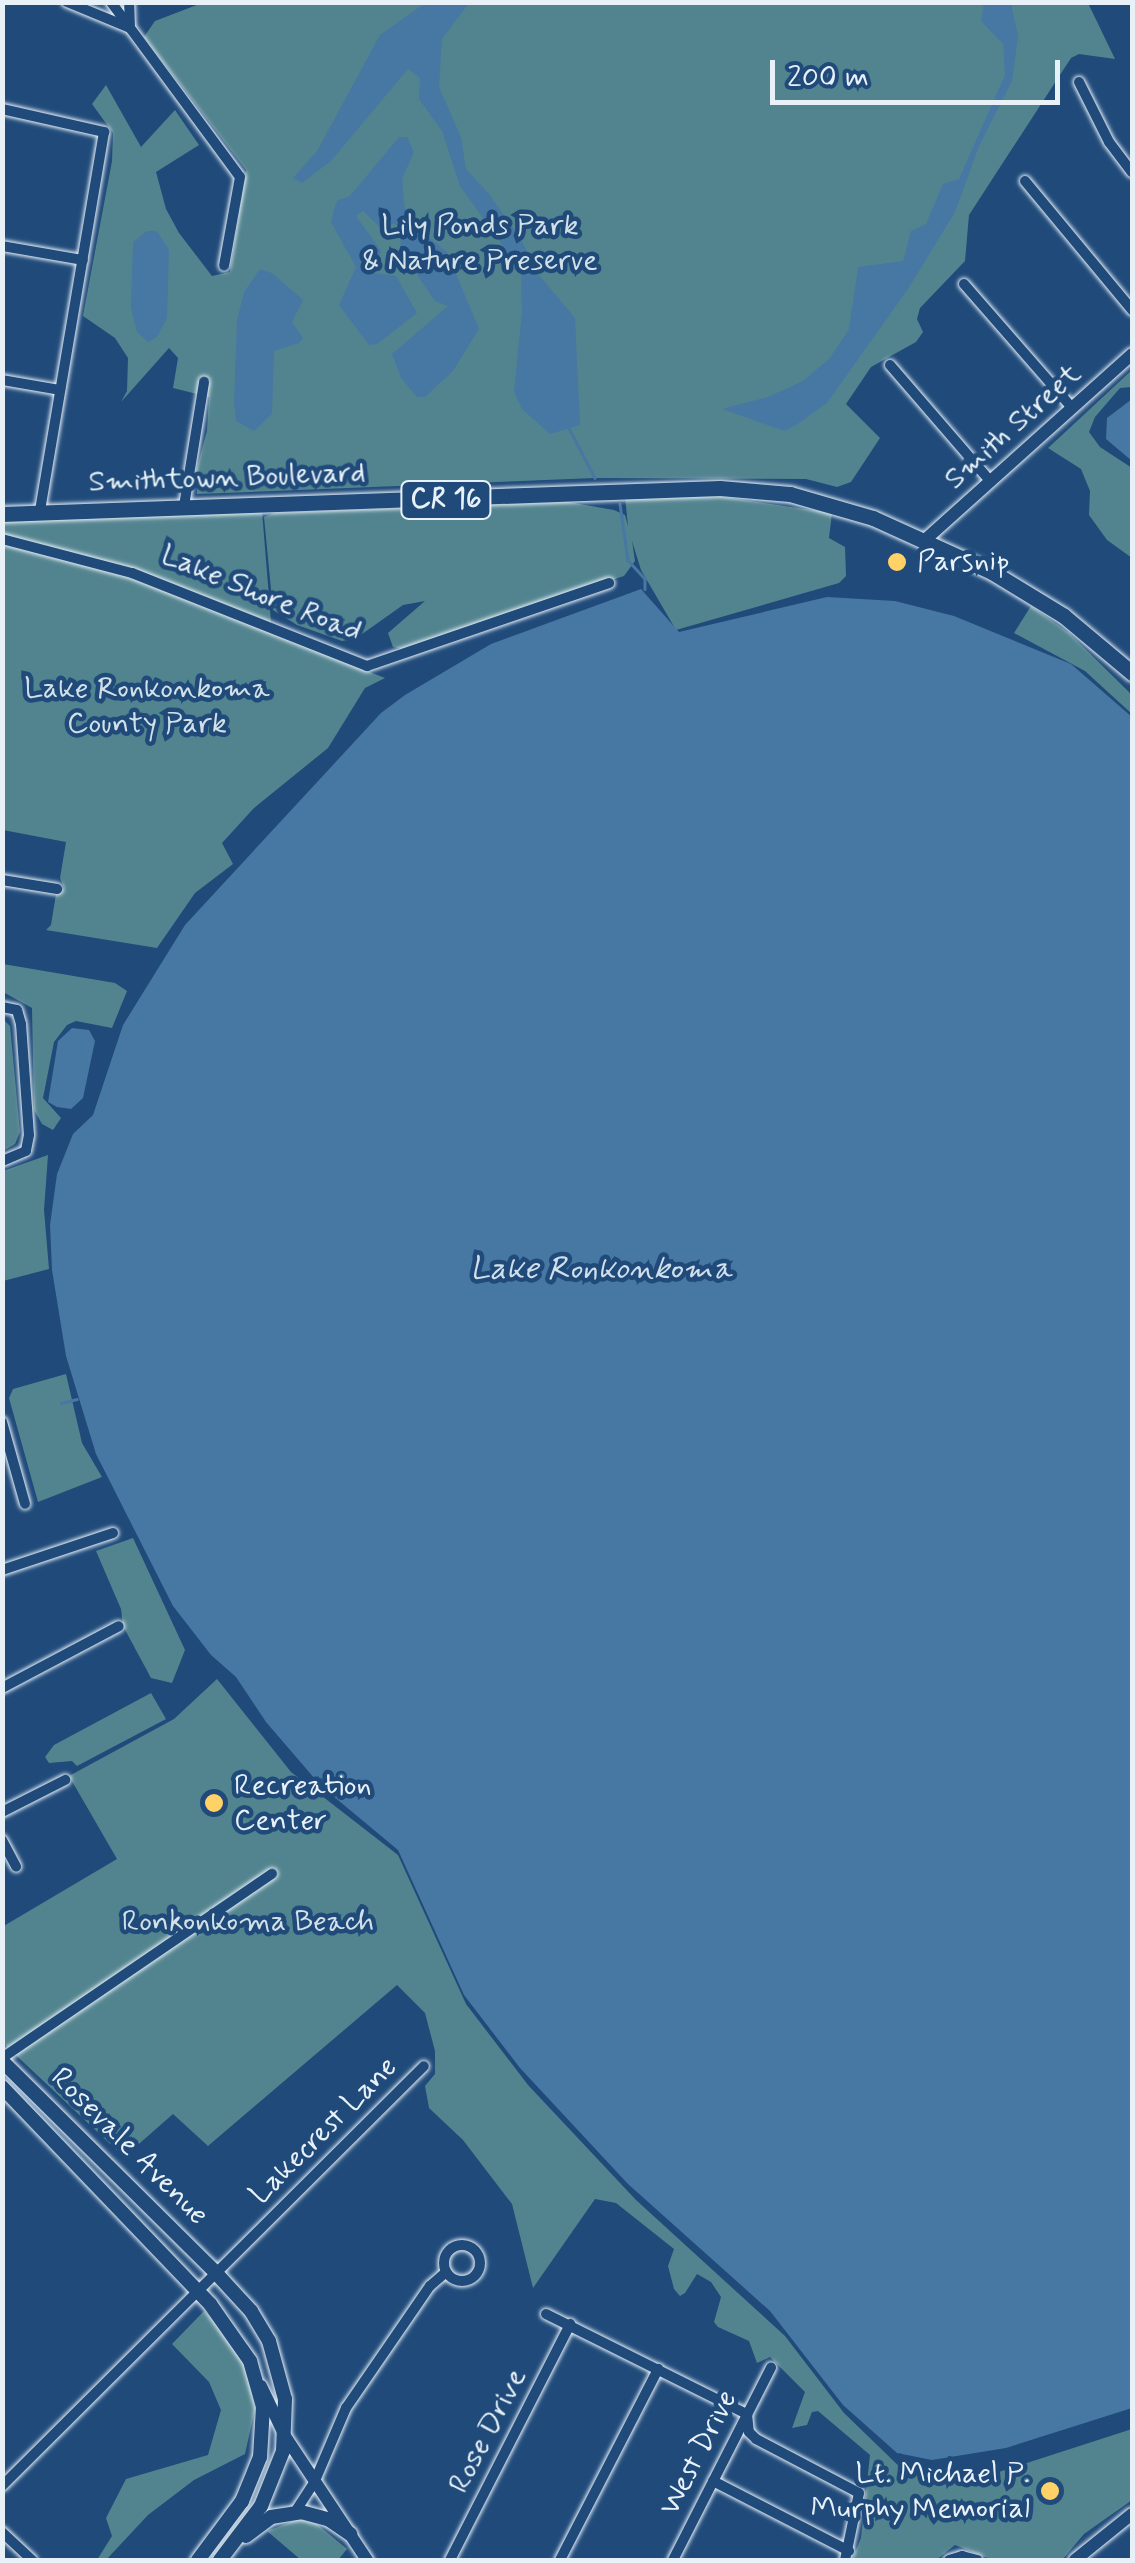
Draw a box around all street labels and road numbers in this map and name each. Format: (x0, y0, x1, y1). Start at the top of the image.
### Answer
street label: Smith Street (937, 356, 1089, 498)
street label: Smithtown Boulevard (88, 455, 366, 501)
road number: CR 16 (398, 477, 494, 523)
street label: Lake Shore Road (157, 538, 365, 650)
street label: Lakecrest Lane (243, 2050, 405, 2212)
street label: Rosevale Avenue (41, 2059, 217, 2235)
street label: Rose Drive (442, 2364, 534, 2498)
street label: West Drive (652, 2384, 746, 2522)

